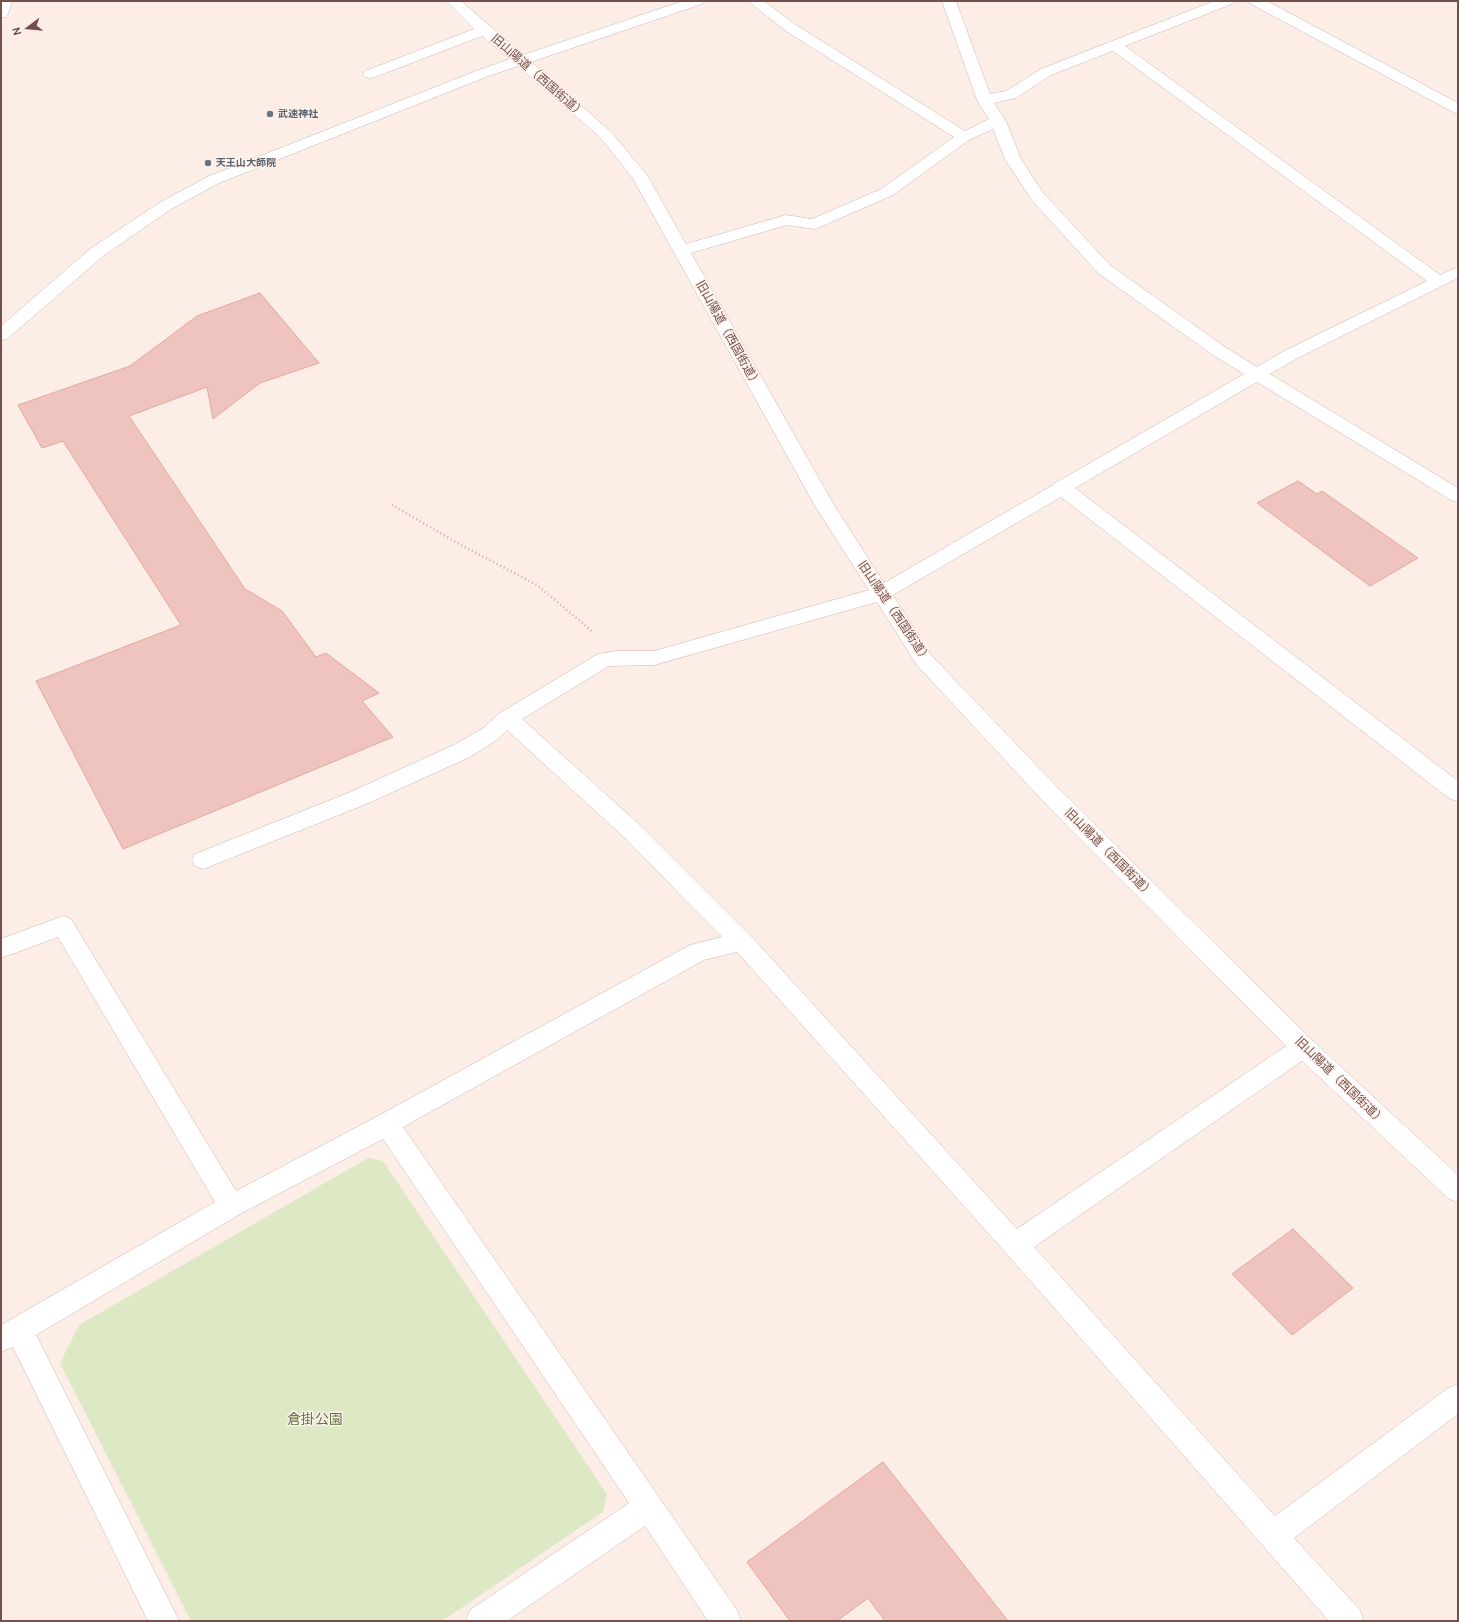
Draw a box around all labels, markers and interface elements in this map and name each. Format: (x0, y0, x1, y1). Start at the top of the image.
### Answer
north arrow (8, 8, 48, 48)
text: N (9, 26, 24, 37)
street label: 旧山陽道（西国街道） (488, 31, 588, 121)
place label: 武速神社 (278, 108, 318, 120)
marker: 武速神社 (265, 109, 275, 119)
place label: 天王山大師院 (216, 157, 276, 169)
marker: 天王山大師院 (203, 158, 213, 168)
street label: 旧山陽道（西国街道） (693, 278, 763, 390)
street label: 旧山陽道（西国街道） (854, 558, 934, 666)
street label: 旧山陽道（西国街道） (1061, 805, 1157, 901)
street label: 旧山陽道（西国街道） (1292, 1034, 1388, 1128)
park label: 倉掛公園 (287, 1412, 343, 1428)

